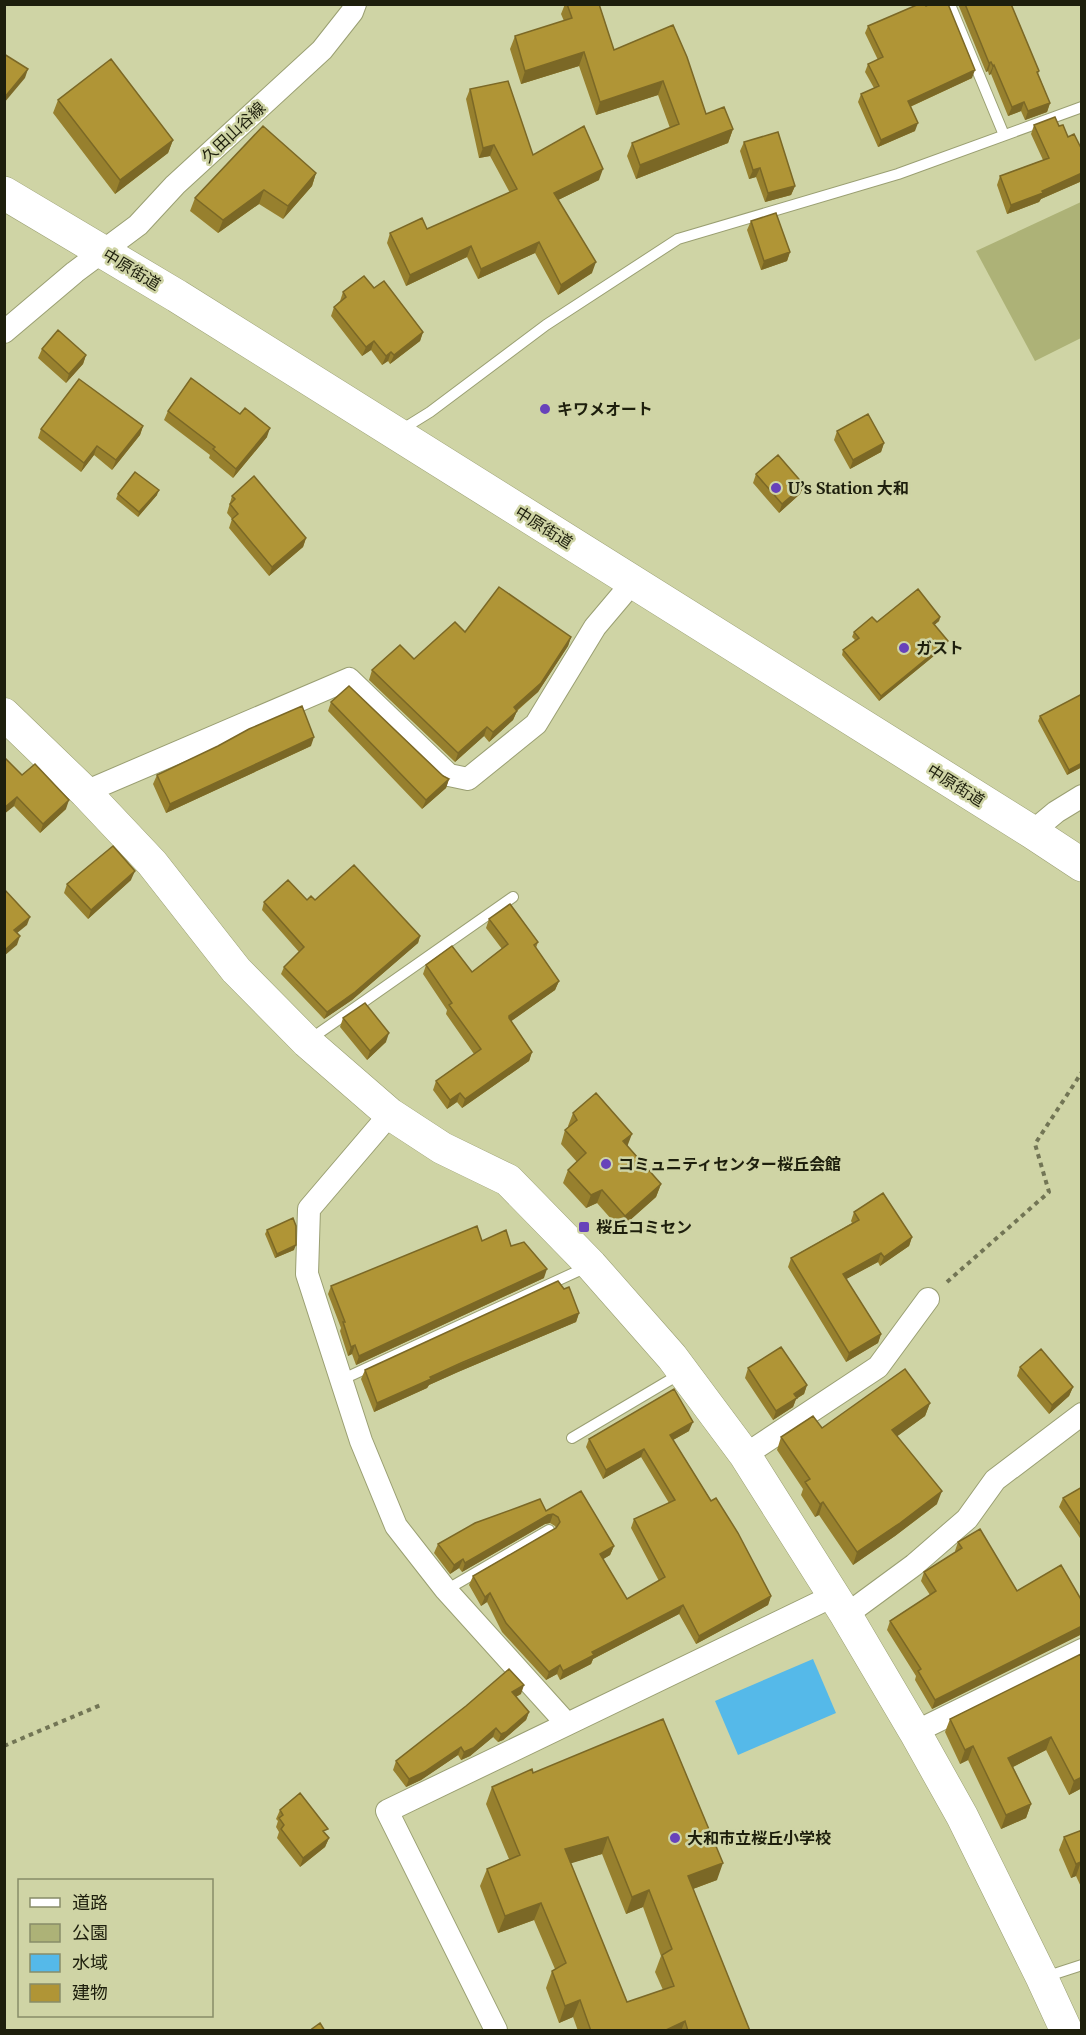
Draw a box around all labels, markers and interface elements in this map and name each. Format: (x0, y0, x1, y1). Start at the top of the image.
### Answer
street label: 久田山谷線 (197, 97, 269, 167)
street label: 中原街道 (99, 244, 165, 294)
place label: キワメオート (557, 399, 653, 419)
marker: キワメオート (538, 402, 552, 416)
place label: U’s Station 大和 (788, 478, 909, 498)
marker: U’s Station 大和 (769, 481, 783, 495)
street label: 中原街道 (512, 502, 576, 552)
place label: ガスト (916, 638, 964, 658)
marker: ガスト (897, 641, 911, 655)
street label: 中原街道 (924, 760, 988, 810)
place label: コミュニティセンター桜丘会館 (618, 1154, 841, 1174)
marker: コミュニティセンター桜丘会館 (599, 1157, 613, 1171)
place label: 桜丘コミセン (596, 1217, 692, 1237)
marker: 桜丘コミセン (577, 1220, 591, 1234)
place label: 大和市立桜丘小学校 (687, 1828, 831, 1848)
marker: 大和市立桜丘小学校 (668, 1831, 682, 1845)
legend (18, 1879, 213, 2017)
text: 道路 (72, 1891, 108, 1914)
text: 公園 (72, 1921, 108, 1944)
text: 水域 (72, 1951, 108, 1974)
text: 建物 (72, 1981, 108, 2004)

